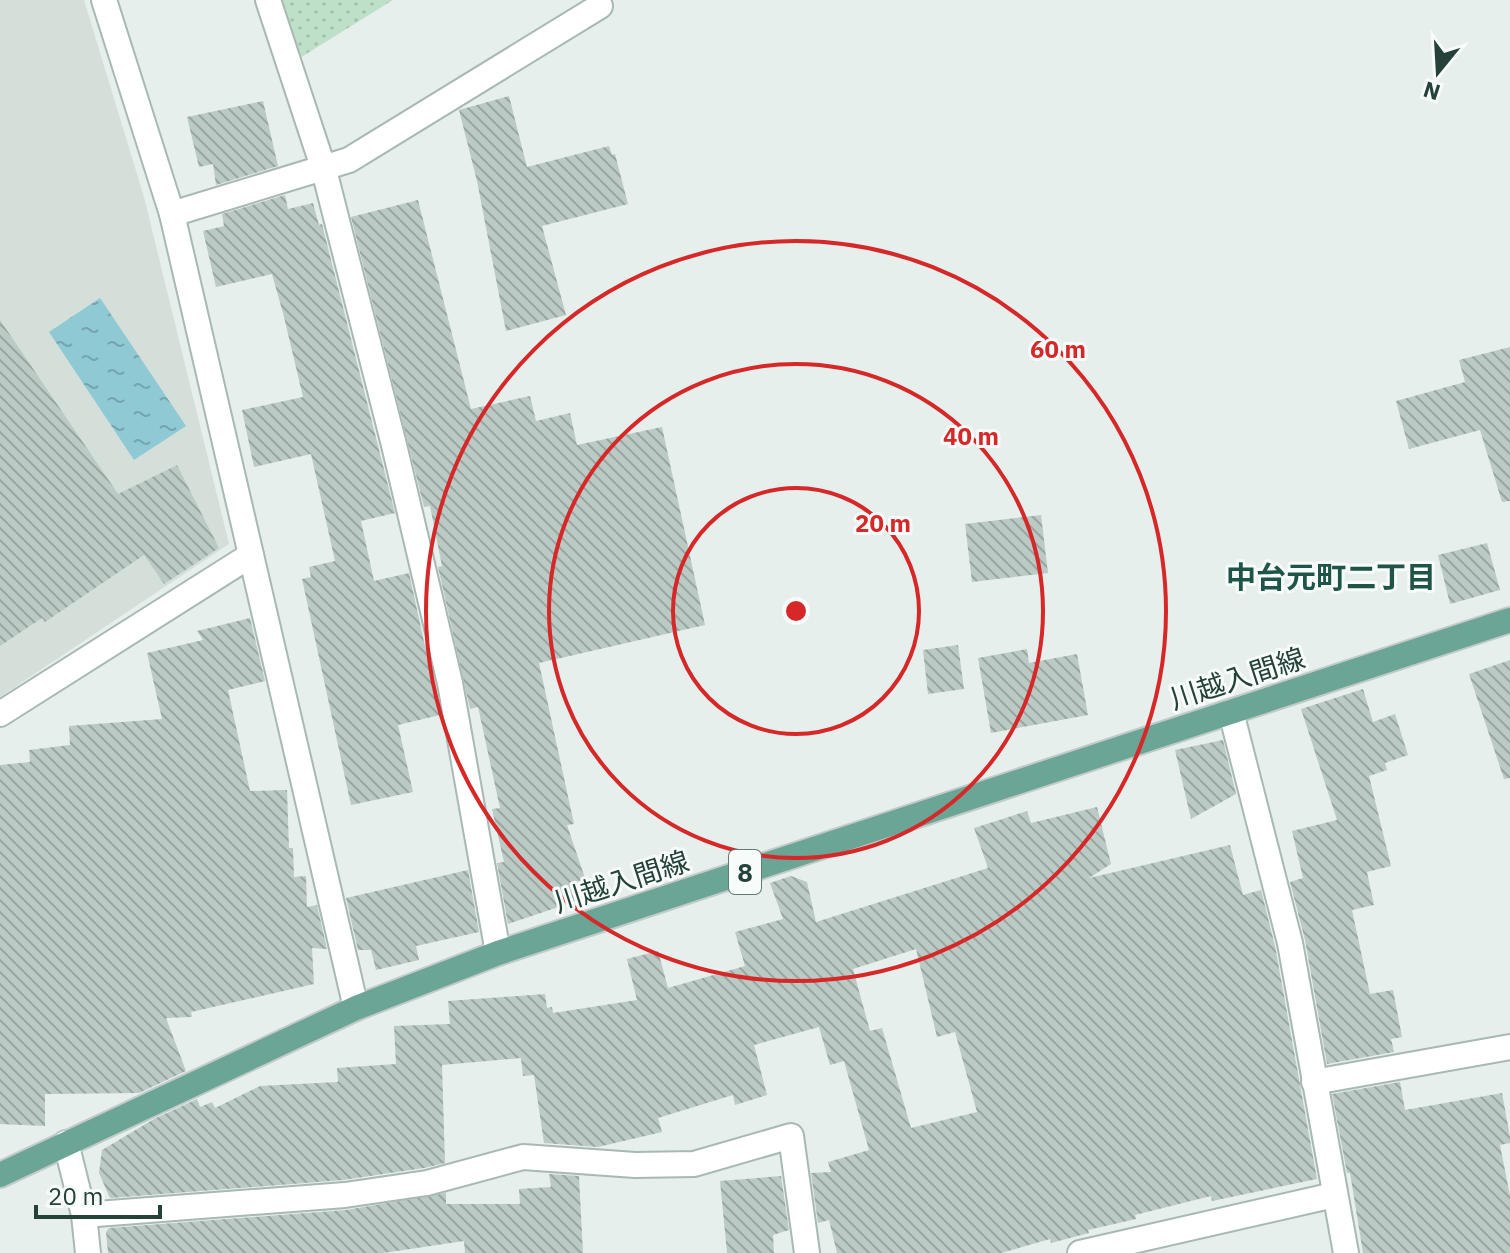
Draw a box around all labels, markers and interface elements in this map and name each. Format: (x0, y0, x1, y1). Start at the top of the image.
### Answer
north arrow (1398, 32, 1478, 112)
text: N (1420, 75, 1444, 108)
text: 60 m (1030, 333, 1086, 365)
text: 40 m (943, 420, 999, 452)
text: 20 m (855, 507, 911, 539)
district label: 中台元町二丁目 (1226, 557, 1436, 596)
centre of rings (782, 597, 810, 625)
street label: 川越入間線 (1165, 639, 1309, 717)
street label: 川越入間線 (549, 842, 693, 920)
road number: 8 (729, 850, 761, 894)
scale bar (36, 1169, 160, 1219)
text: 20 m (48, 1180, 103, 1212)

